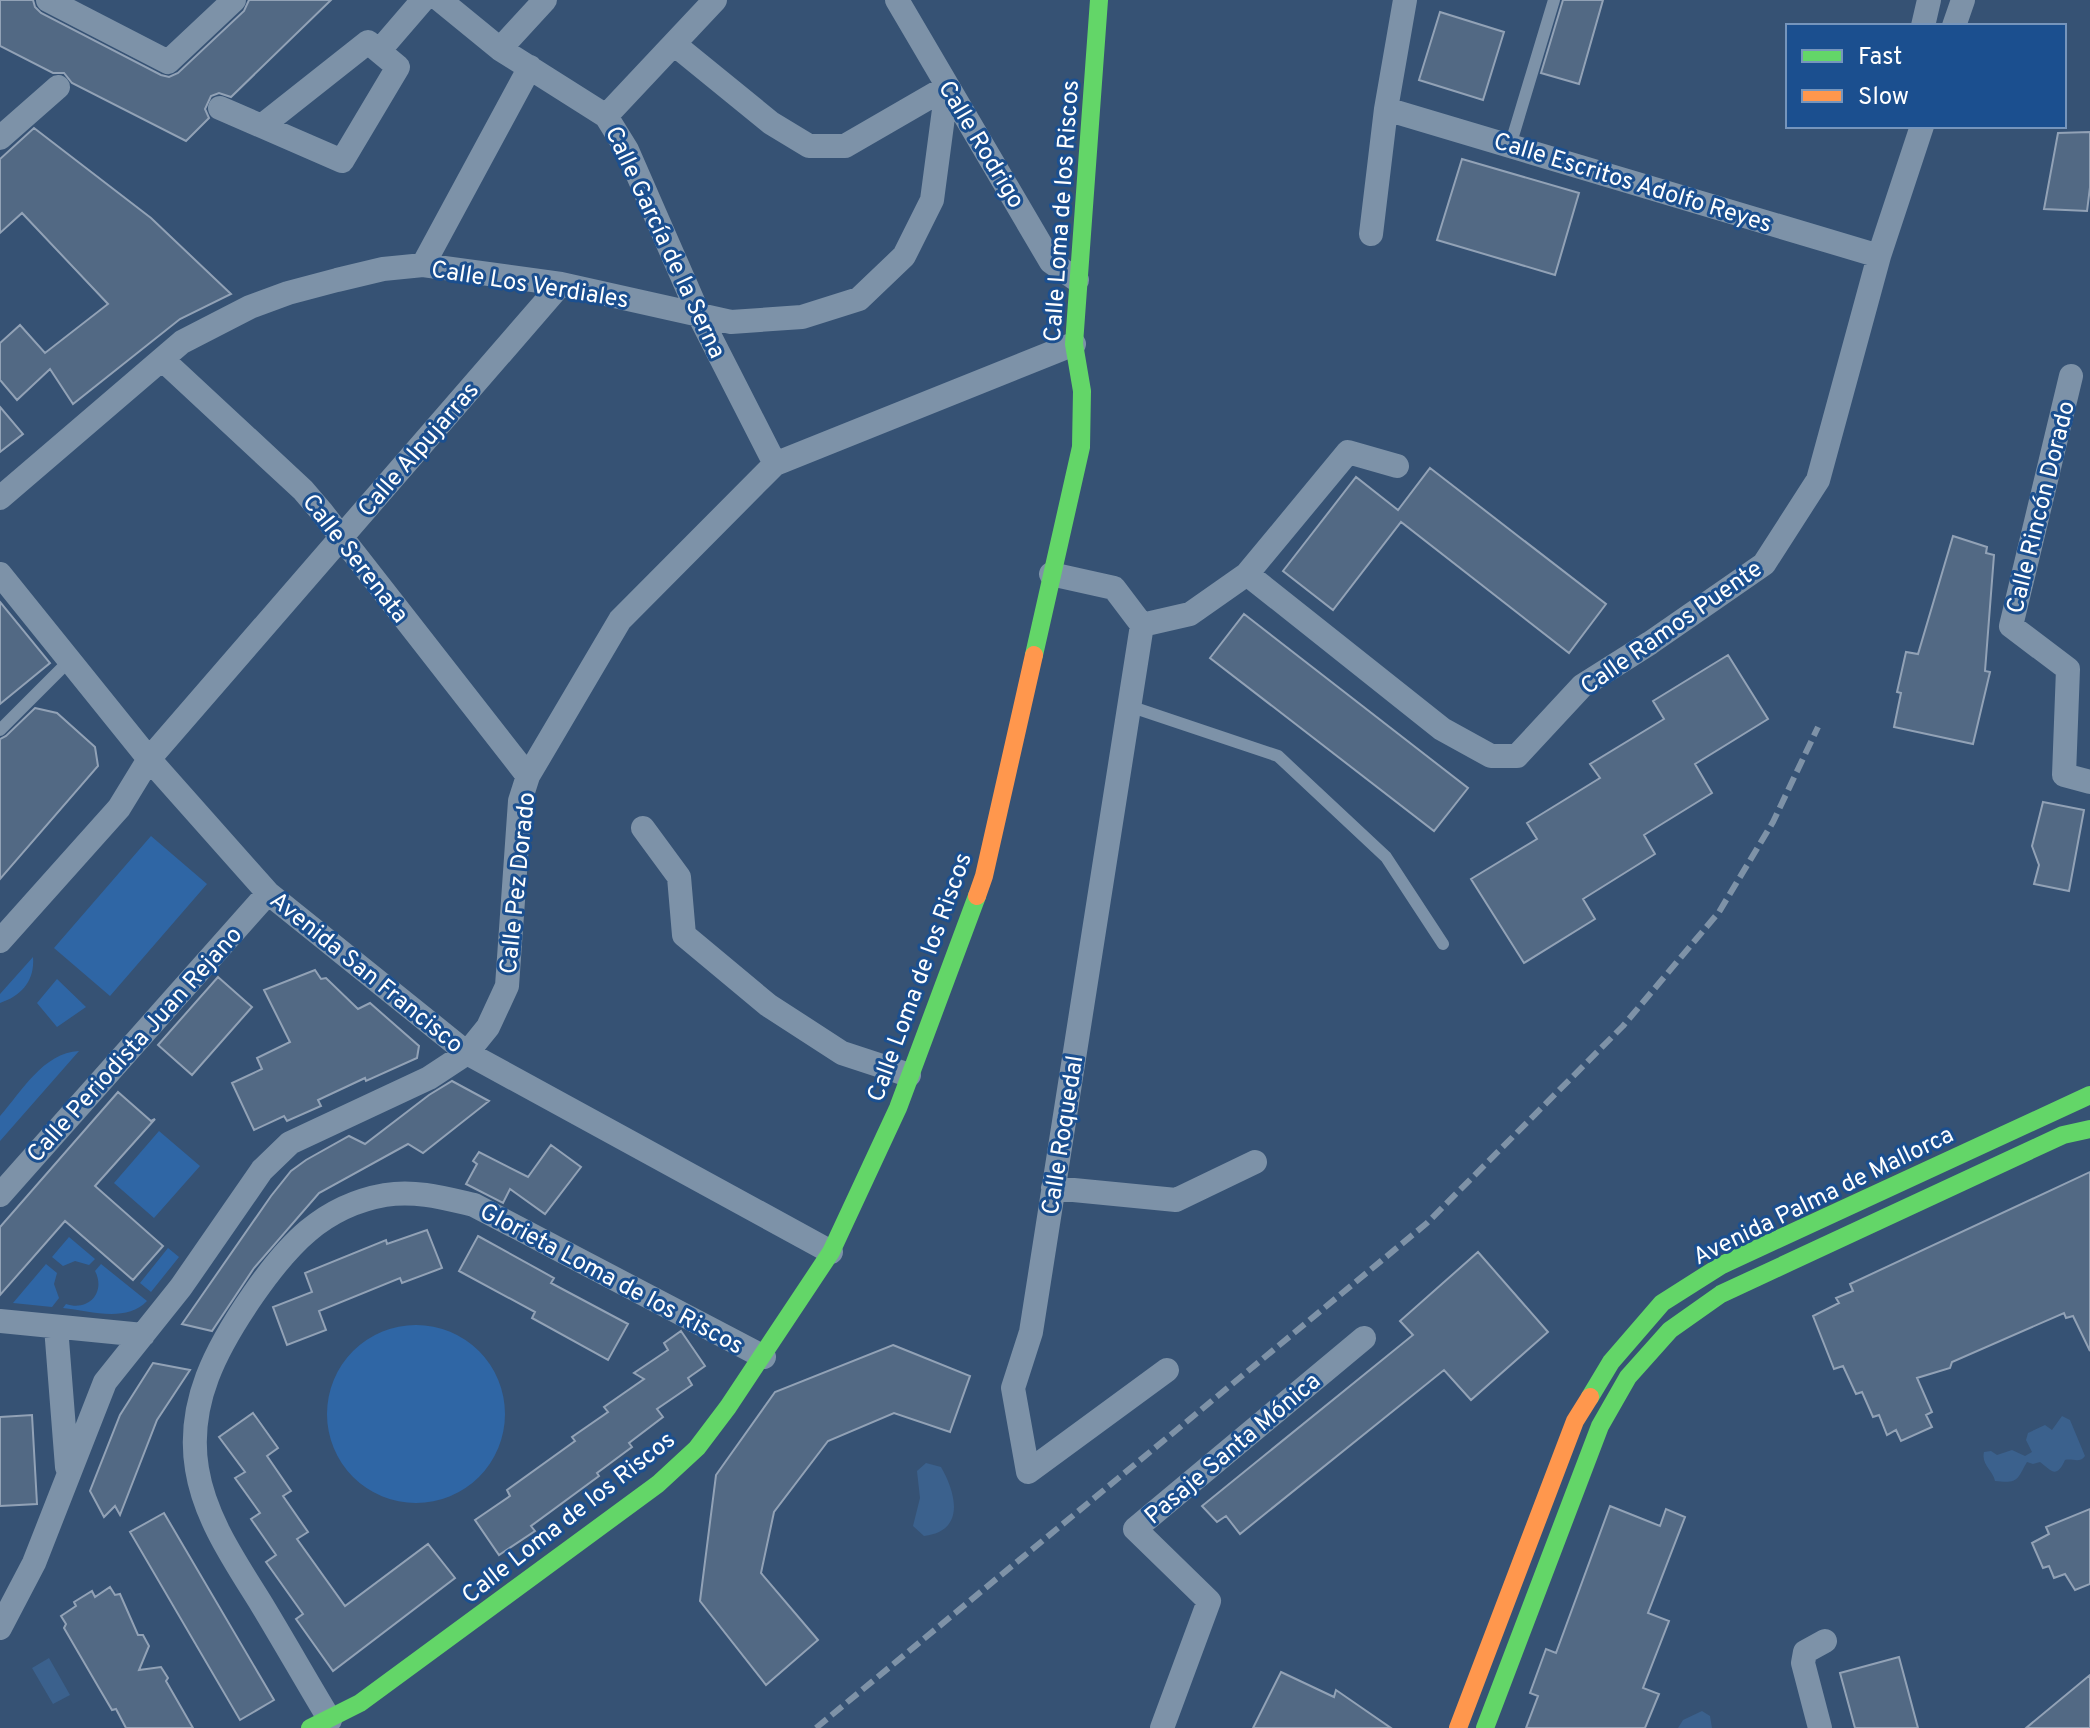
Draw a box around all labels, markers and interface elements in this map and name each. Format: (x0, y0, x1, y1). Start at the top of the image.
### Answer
legend (1786, 24, 2066, 128)
text: Fast (1858, 43, 1902, 73)
street label: Calle Rodrigo (930, 76, 1030, 214)
street label: Calle Loma de los Riscos (1039, 79, 1087, 343)
text: Slow (1858, 83, 1909, 113)
street label: Calle García de la Serna (597, 122, 731, 364)
street label: Calle Escritos Adolfo Reyes (1490, 127, 1775, 241)
street label: Calle Los Verdiales (429, 256, 631, 316)
street label: Calle Alpujarras (352, 376, 487, 524)
street label: Calle Rincón Dorado (2001, 398, 2083, 617)
street label: Calle Serenata (295, 489, 414, 630)
street label: Calle Ramos Puente (1576, 555, 1769, 703)
street label: Calle Pez Dorado (495, 791, 543, 976)
street label: Calle Loma de los Riscos (862, 849, 980, 1106)
street label: Avenida San Francisco (263, 886, 469, 1061)
street label: Calle Periodista Juan Rejano (21, 921, 250, 1170)
street label: Calle Roquedal (1037, 1053, 1091, 1217)
street label: Avenida Palma de Mallorca (1689, 1121, 1959, 1273)
street label: Glorieta Loma de los Riscos (474, 1197, 748, 1362)
street label: Pasaje Santa Mónica (1139, 1367, 1327, 1532)
street label: Calle Loma de los Riscos (456, 1426, 682, 1611)

